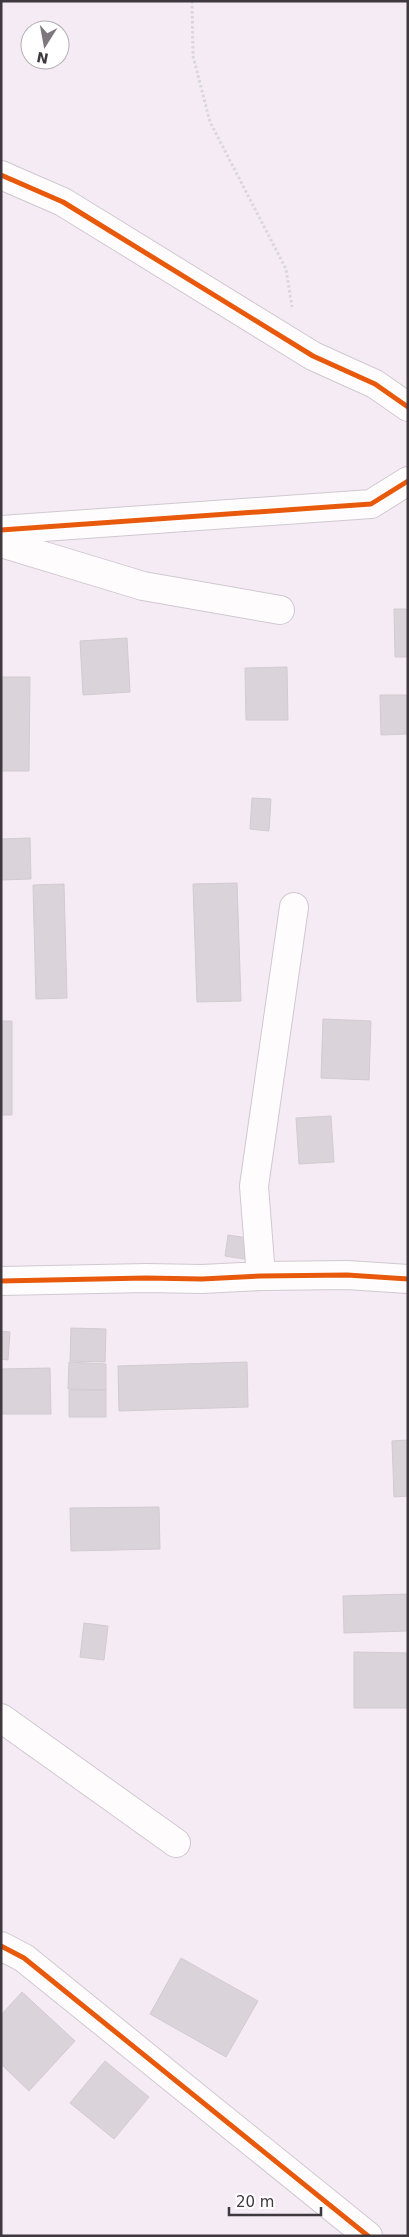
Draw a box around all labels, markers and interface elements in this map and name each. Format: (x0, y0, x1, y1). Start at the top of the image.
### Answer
north arrow (20, 20, 70, 70)
text: N (35, 49, 50, 67)
scale bar (229, 2184, 322, 2216)
text: 20 m (236, 2193, 274, 2211)

